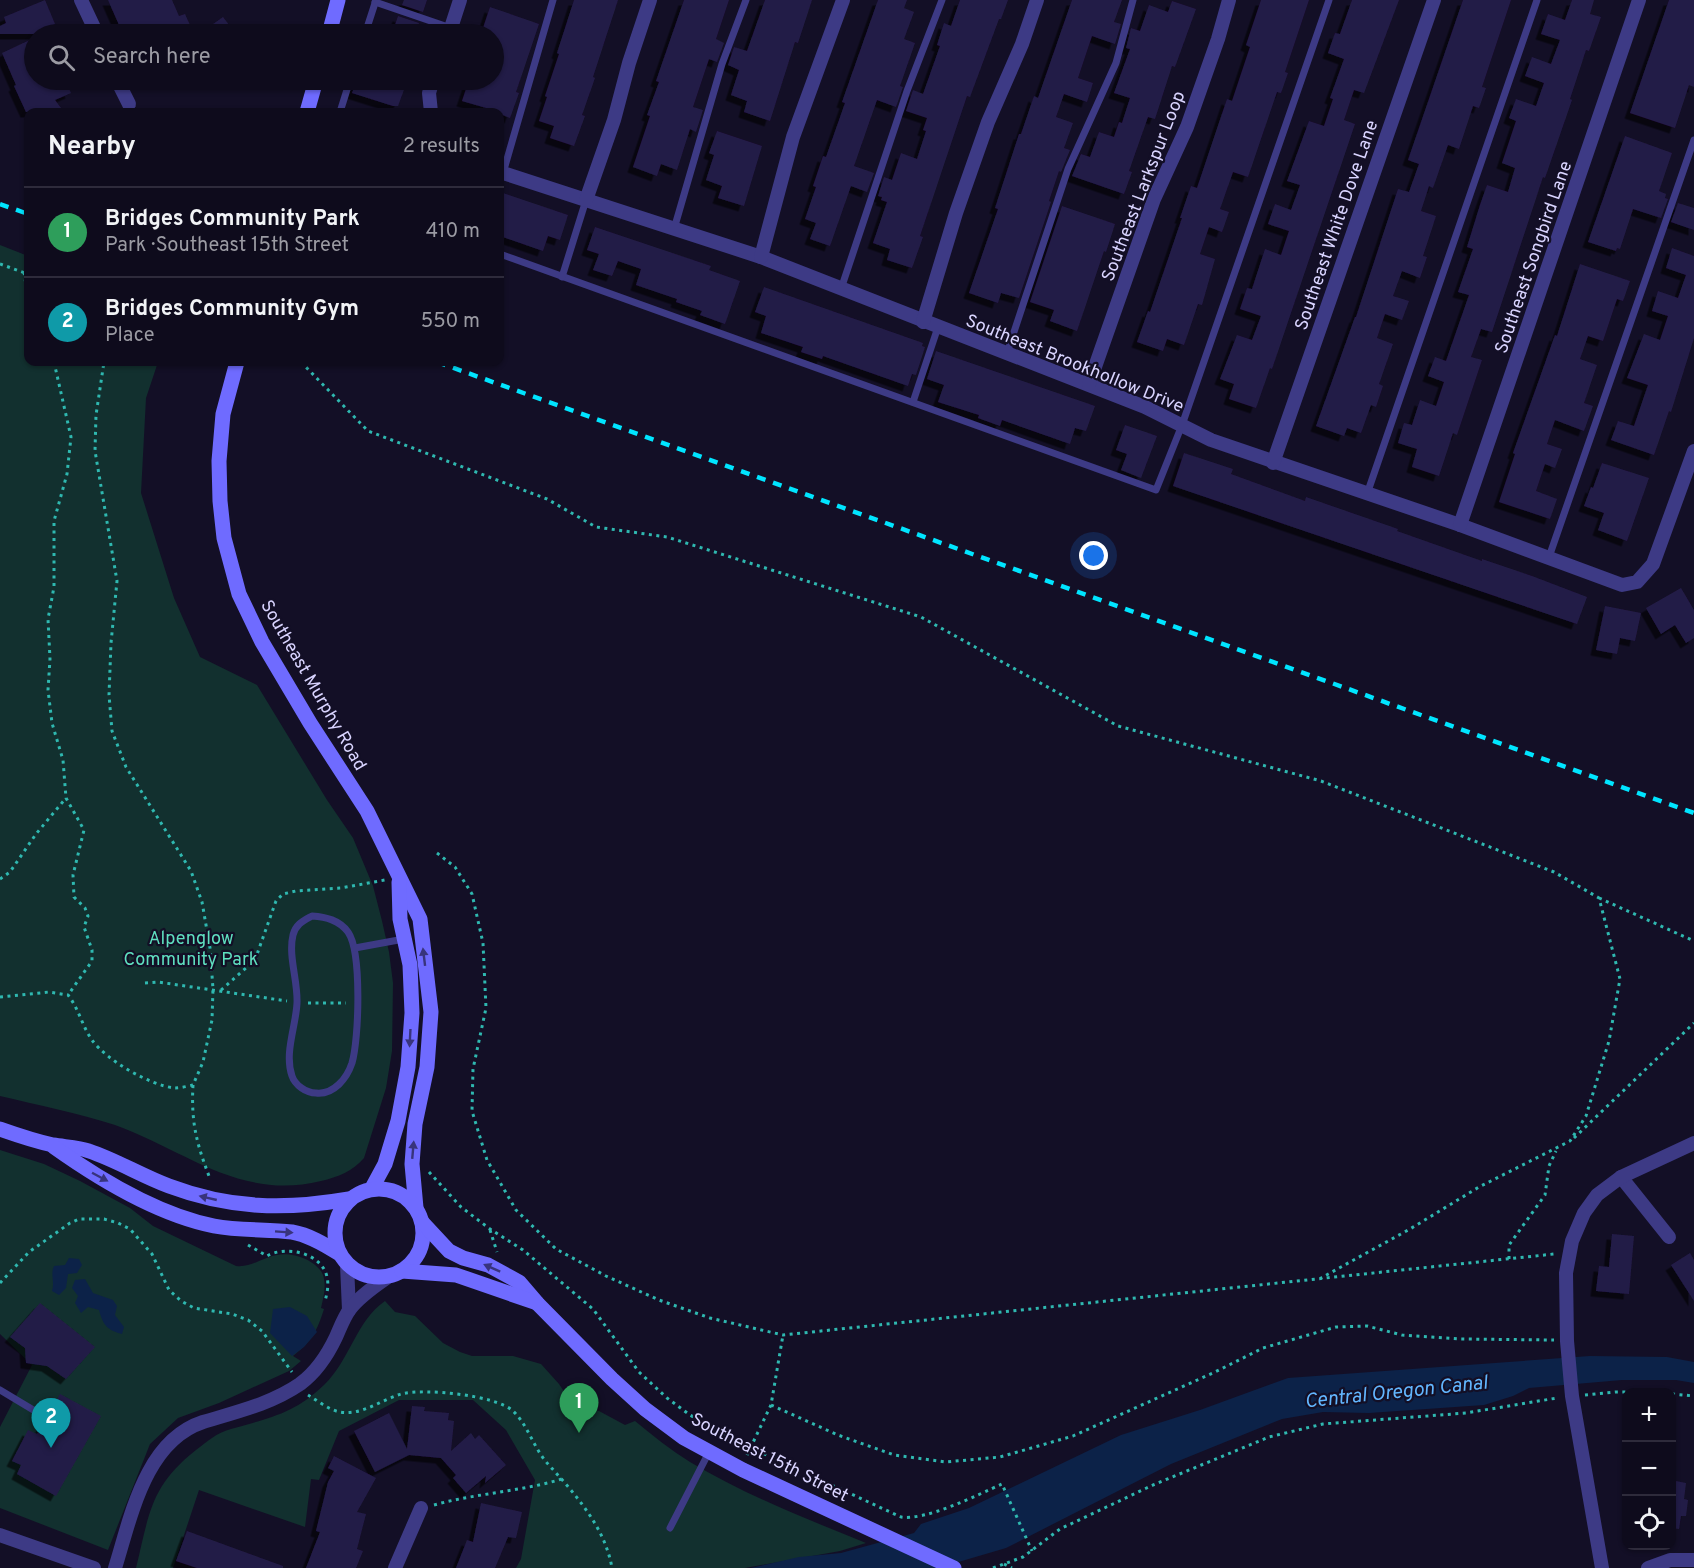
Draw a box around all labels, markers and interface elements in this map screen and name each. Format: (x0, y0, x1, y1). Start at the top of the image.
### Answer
search box (24, 24, 504, 90)
icon: search (45, 41, 78, 74)
text: Search here (93, 44, 211, 71)
street label: Southeast Larkspur Loop (1097, 88, 1191, 285)
street label: Southeast White Dove Lane (1291, 117, 1384, 334)
text: Nearby (48, 131, 136, 164)
text: 2 results (403, 134, 480, 160)
street label: Southeast Songbird Lane (1491, 158, 1578, 357)
text: Bridges Community Park (105, 206, 360, 233)
text: 1 (64, 219, 72, 245)
text: 410 m (426, 219, 480, 245)
text: Park · Southeast 15th Street (105, 233, 349, 259)
text: Bridges Community Gym (105, 296, 359, 323)
text: 2 (61, 309, 74, 335)
text: 550 m (421, 309, 480, 335)
street label: Southeast Brookhollow Drive (962, 310, 1187, 419)
text: Place (105, 323, 155, 349)
your location (1079, 541, 1108, 570)
street label: Southeast Murphy Road (254, 596, 371, 775)
park label: Alpenglow Community Park (124, 928, 258, 972)
one-way arrow (420, 947, 429, 966)
one-way arrow (405, 1029, 415, 1048)
one-way arrow (408, 1140, 418, 1159)
one-way arrow (92, 1172, 109, 1182)
one-way arrow (198, 1192, 217, 1202)
one-way arrow (275, 1227, 294, 1237)
one-way arrow (482, 1263, 500, 1273)
water label: Central Oregon Canal (1303, 1370, 1490, 1416)
pin: 1 (560, 1384, 598, 1433)
map controls (1622, 1388, 1676, 1550)
button: + (1622, 1388, 1676, 1442)
pin: 2 (32, 1398, 70, 1448)
street label: Southeast 15th Street (687, 1409, 852, 1508)
button: − (1622, 1442, 1676, 1496)
button: locate (1622, 1496, 1676, 1550)

